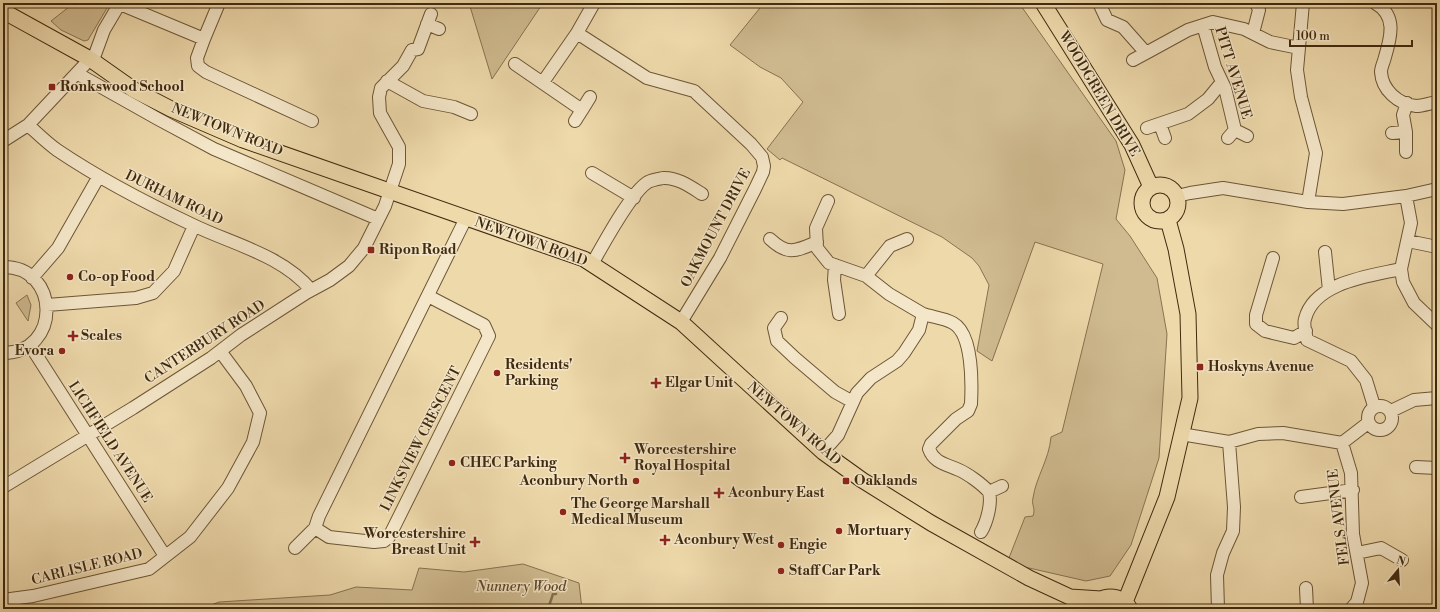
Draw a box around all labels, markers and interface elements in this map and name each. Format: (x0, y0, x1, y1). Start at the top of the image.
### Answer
scale bar (1290, 22, 1412, 48)
street label: PITT AVENUE (1210, 25, 1256, 121)
street label: WOODGREEN DRIVE (1054, 27, 1144, 160)
text: 100 m (1296, 29, 1330, 44)
place label: Ronkswood School (60, 78, 185, 96)
marker: Ronkswood School (47, 82, 57, 92)
street label: NEWTOWN ROAD (169, 99, 286, 161)
street label: OAKMOUNT DRIVE (677, 165, 755, 291)
street label: DURHAM ROAD (122, 166, 226, 230)
street label: NEWTOWN ROAD (472, 213, 590, 271)
place label: Ripon Road (379, 241, 457, 259)
marker: Ripon Road (366, 245, 376, 255)
place label: Co-op Food (78, 268, 155, 286)
marker: Co-op Food (65, 272, 75, 282)
street label: CANTERBURY ROAD (141, 296, 269, 388)
place label: Scales (81, 327, 122, 345)
marker: Scales (68, 331, 78, 341)
place label: Evora (15, 342, 54, 360)
marker: Evora (57, 346, 67, 356)
place label: Residents' Parking (505, 356, 572, 390)
place label: Hoskyns Avenue (1208, 358, 1315, 376)
marker: Hoskyns Avenue (1195, 362, 1205, 372)
street label: LINKSVIEW CRESCENT (377, 363, 465, 514)
marker: Residents' Parking (492, 368, 502, 378)
place label: Elgar Unit (665, 374, 734, 392)
marker: Elgar Unit (650, 377, 662, 389)
street label: LICHFIELD AVENUE (64, 378, 156, 506)
street label: NEWTOWN ROAD (743, 378, 845, 470)
place label: Worcestershire Royal Hospital (633, 441, 737, 475)
marker: Worcestershire Royal Hospital (619, 452, 631, 464)
place label: CHEC Parking (460, 454, 558, 472)
marker: CHEC Parking (447, 458, 457, 468)
street label: FELS AVENUE (1324, 468, 1354, 566)
place label: Aconbury North (518, 472, 628, 490)
place label: Oaklands (854, 472, 917, 490)
marker: Aconbury North (631, 476, 641, 486)
marker: Oaklands (841, 476, 851, 486)
place label: Aconbury East (727, 484, 826, 502)
marker: Aconbury East (713, 487, 725, 499)
place label: The George Marshall Medical Museum (571, 495, 710, 529)
marker: The George Marshall Medical Museum (558, 507, 568, 517)
place label: Mortuary (847, 522, 912, 540)
place label: Worcestershire Breast Unit (363, 525, 467, 559)
marker: Mortuary (834, 526, 844, 536)
place label: Aconbury West (673, 531, 775, 549)
marker: Aconbury West (659, 534, 671, 546)
marker: Worcestershire Breast Unit (469, 536, 481, 548)
place label: Engie (789, 536, 828, 554)
marker: Engie (776, 540, 786, 550)
street label: CARLISLE ROAD (30, 544, 145, 590)
north arrow (1378, 550, 1418, 590)
text: N (1394, 553, 1407, 570)
place label: Staff Car Park (789, 562, 881, 580)
marker: Staff Car Park (776, 566, 786, 576)
park label: Nunnery Wood (475, 578, 567, 596)

